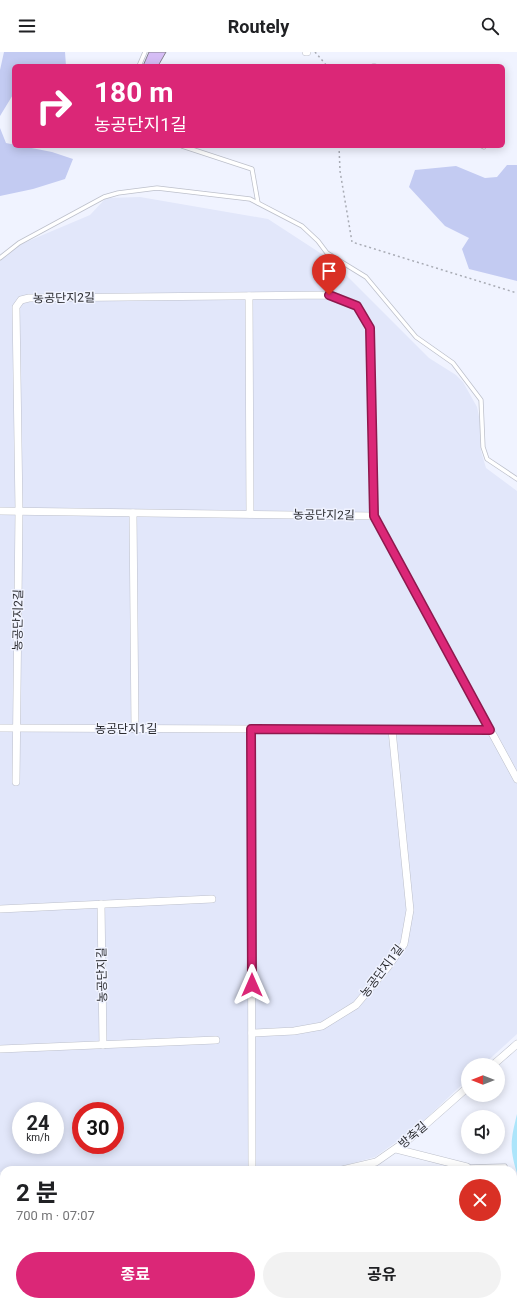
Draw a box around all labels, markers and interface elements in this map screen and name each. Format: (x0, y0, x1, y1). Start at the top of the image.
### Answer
icon: menu (16, 15, 38, 37)
icon: search (479, 15, 501, 37)
text: Routely (228, 16, 289, 37)
text: 180 m (94, 76, 173, 109)
icon: right (28, 80, 80, 132)
text: 농공단지1길 (94, 114, 187, 135)
pin (312, 254, 346, 295)
icon: arrive (318, 260, 340, 282)
street label: 농공단지2길 (33, 290, 95, 306)
street label: 농공단지2길 (293, 507, 355, 523)
street label: 농공단지2길 (10, 589, 26, 651)
street label: 농공단지1길 (95, 722, 157, 736)
street label: 농공단지1길 (358, 942, 406, 1000)
street label: 농공단지길 (95, 947, 109, 1003)
position arrow (231, 964, 273, 1006)
north arrow (461, 1058, 505, 1102)
map controls (461, 1058, 505, 1154)
speed limit sign: 30 (72, 1102, 124, 1154)
button: sound (461, 1110, 505, 1154)
text: 24 (27, 1111, 49, 1135)
street label: 방축길 (396, 1119, 430, 1151)
text: km/h (26, 1132, 50, 1143)
text: 2 분 (16, 1179, 58, 1207)
button: close (459, 1179, 501, 1221)
text: 700 m · 07:07 (16, 1208, 95, 1223)
button: 종료 (16, 1252, 255, 1298)
button: 공유 (263, 1252, 501, 1298)

